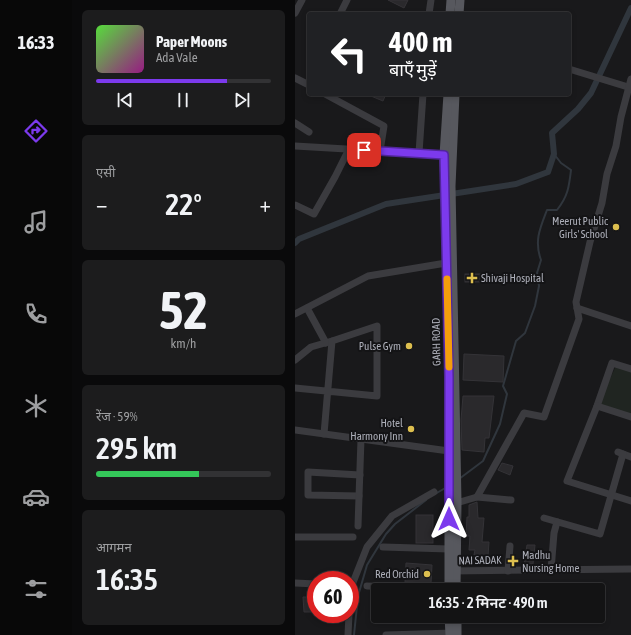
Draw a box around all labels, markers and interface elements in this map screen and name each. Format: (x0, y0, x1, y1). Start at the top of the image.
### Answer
text: 400 m (389, 26, 452, 58)
icon: left (323, 28, 375, 80)
text: 16:33 (17, 32, 55, 53)
text: Paper Moons (156, 33, 227, 50)
text: Ada Vale (156, 50, 198, 65)
text: बाएँ मुड़ें (389, 59, 437, 80)
icon: previous (114, 89, 136, 111)
icon: pause (172, 89, 194, 111)
icon: next (231, 89, 253, 111)
icon: directions (22, 117, 50, 145)
pin (347, 133, 381, 167)
icon: arrive (353, 139, 375, 161)
text: एसी (96, 165, 115, 180)
text: 22° (165, 187, 202, 221)
text: − (96, 191, 107, 217)
text: + (260, 191, 271, 217)
icon: music (22, 208, 50, 236)
place label: Meerut Public Girls' School (552, 215, 609, 240)
marker: Meerut Public Girls' School (611, 222, 621, 232)
marker: Shivaji Hospital (466, 272, 478, 284)
place label: Shivaji Hospital (481, 272, 544, 284)
text: 52 (159, 280, 208, 340)
icon: phone (22, 300, 50, 328)
street label: GARH ROAD (430, 318, 442, 366)
text: km/h (171, 336, 196, 351)
place label: Pulse Gym (359, 340, 401, 352)
marker: Pulse Gym (404, 341, 414, 351)
icon: climate (22, 392, 50, 420)
text: रेंज · 59% (96, 409, 138, 424)
place label: Hotel Harmony Inn (350, 417, 403, 442)
marker: Hotel Harmony Inn (406, 424, 416, 434)
text: 295 km (96, 431, 177, 465)
icon: car (22, 483, 50, 511)
position arrow (428, 498, 470, 540)
text: आगमन (96, 540, 132, 555)
place label: Madhu Nursing Home (522, 549, 580, 574)
street label: NAI SADAK (458, 554, 502, 566)
marker: Madhu Nursing Home (507, 555, 519, 567)
text: 16:35 (96, 562, 158, 596)
place label: Red Orchid (375, 568, 419, 580)
marker: Red Orchid (422, 569, 432, 579)
speed limit sign: 60 (307, 571, 359, 623)
icon: filters (22, 575, 50, 603)
text: 16:35 · 2 मिनट · 490 m (428, 594, 548, 611)

